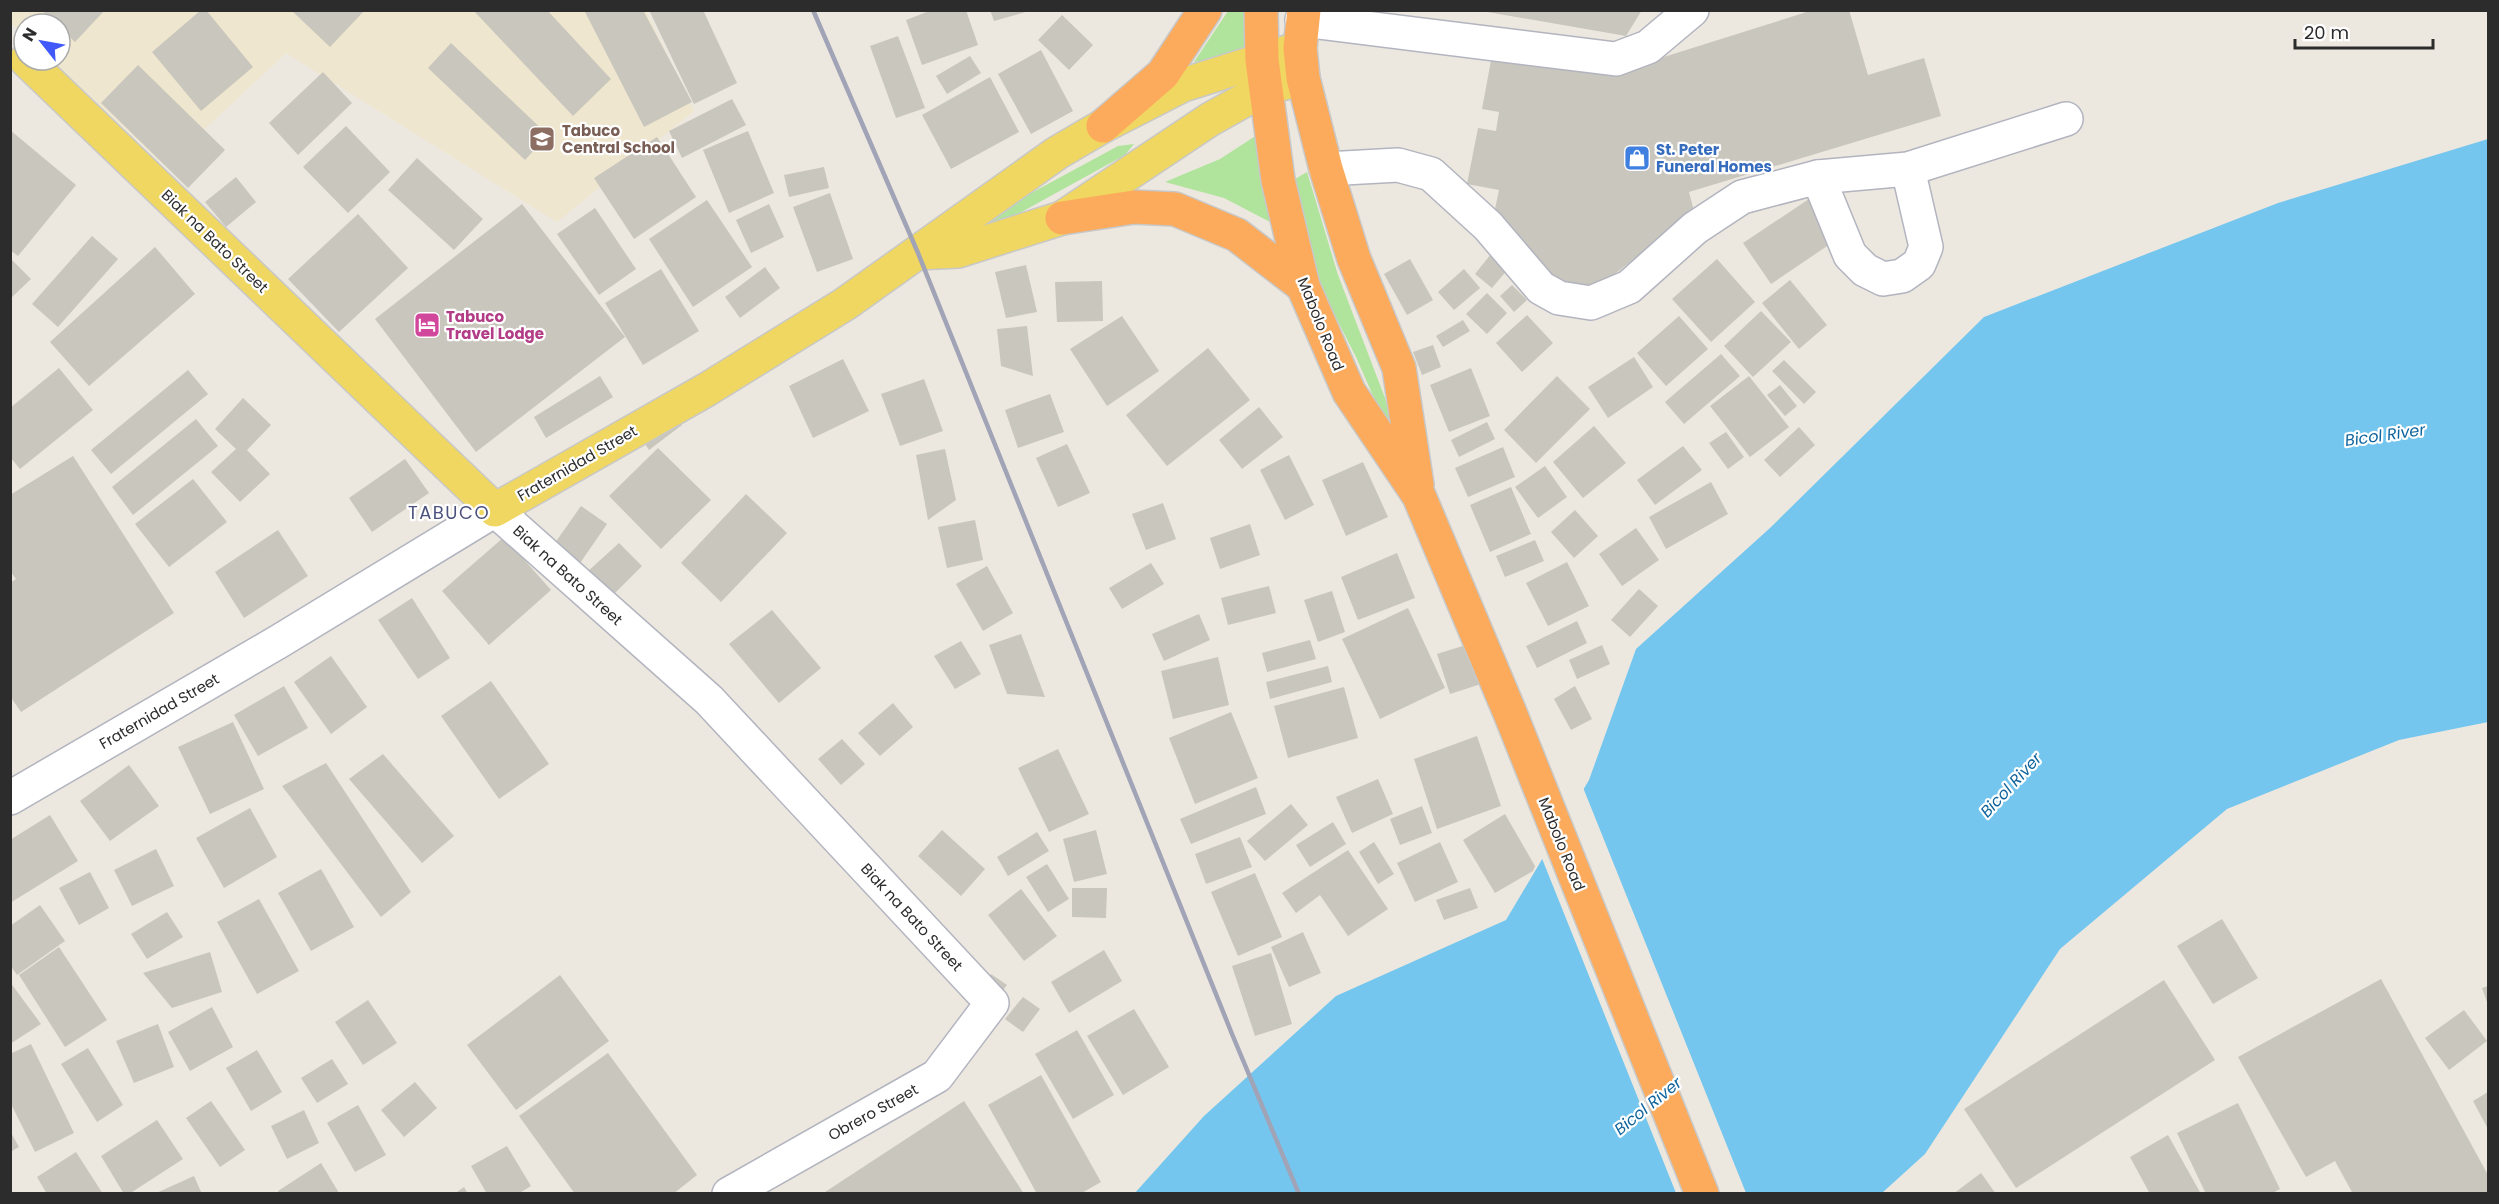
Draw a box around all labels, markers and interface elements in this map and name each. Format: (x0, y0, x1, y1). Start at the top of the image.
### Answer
north arrow (12, 12, 72, 72)
scale bar (2295, 12, 2433, 50)
text: 20 m (2304, 20, 2349, 45)
text: N (17, 23, 43, 46)
place label: Tabuco Central School (562, 120, 675, 158)
school or university icon: Tabuco Central School (527, 124, 557, 154)
place label: St. Peter Funeral Homes (1656, 139, 1772, 177)
shop icon: St. Peter Funeral Homes (1622, 143, 1652, 173)
street label: Biak na Bato Street (157, 185, 273, 297)
street label: Mabolo Road (1293, 274, 1349, 374)
place label: Tabuco Travel Lodge (446, 306, 544, 344)
hotel icon: Tabuco Travel Lodge (412, 310, 442, 340)
water label: Bicol River (2343, 418, 2428, 452)
street label: Fraternidad Street (513, 420, 641, 506)
district label: TABUCO (408, 500, 490, 525)
street label: Biak na Bato Street (509, 520, 627, 630)
street label: Fraternidad Street (95, 668, 223, 754)
water label: Bicol River (1975, 747, 2048, 822)
street label: Mabolo Road (1534, 794, 1590, 894)
street label: Biak na Bato Street (856, 858, 968, 976)
water label: Bicol River (1609, 1071, 1687, 1140)
street label: Obrero Street (824, 1079, 922, 1145)

